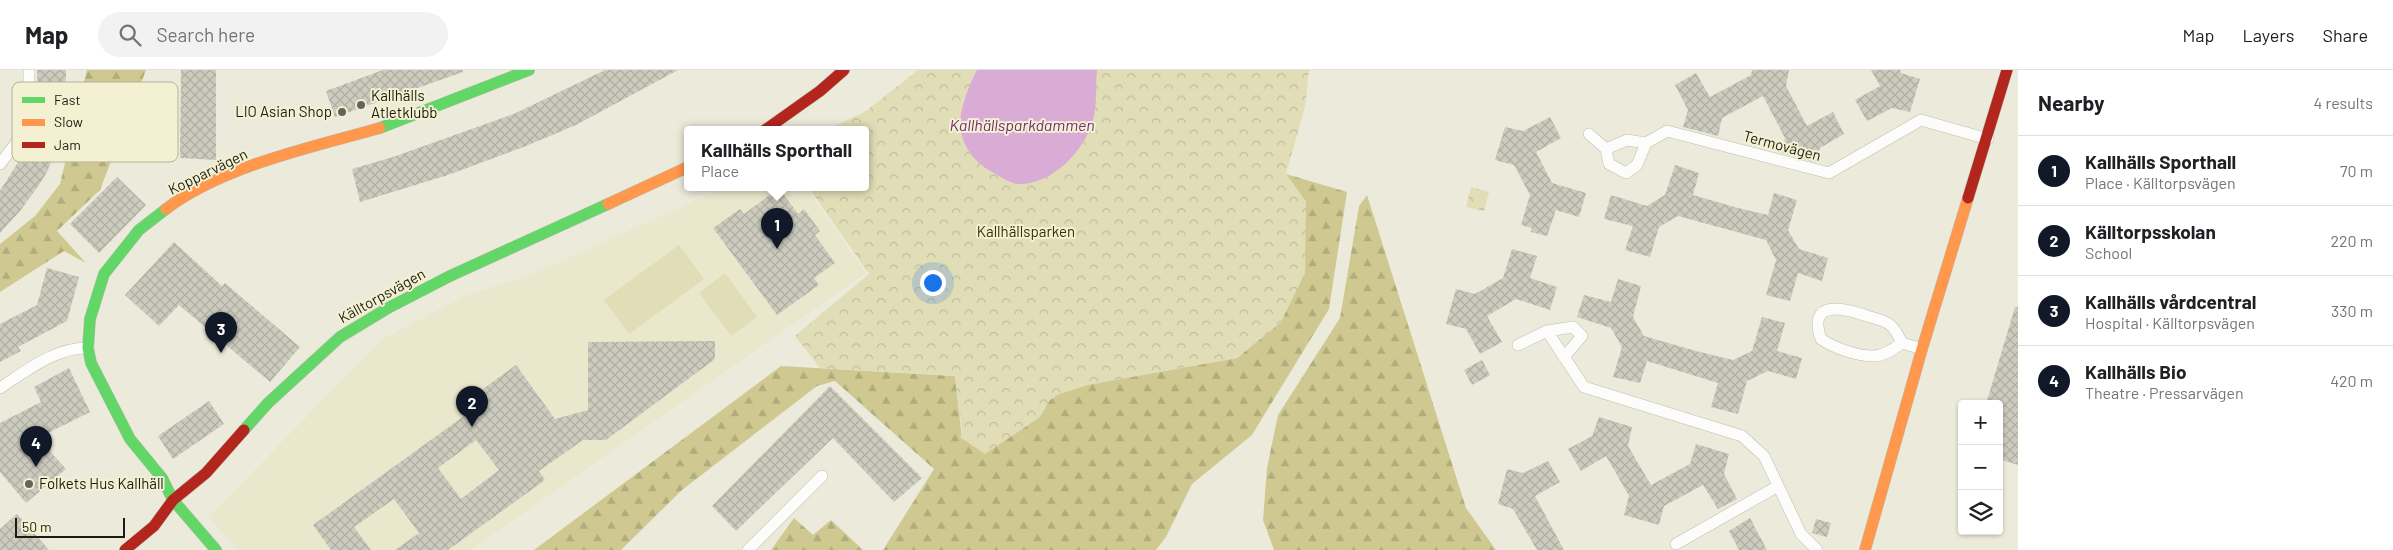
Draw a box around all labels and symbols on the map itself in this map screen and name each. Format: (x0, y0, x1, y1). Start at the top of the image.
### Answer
legend (12, 82, 178, 162)
place label: Kallhälls Atletklubb (371, 86, 438, 121)
text: Fast (54, 91, 80, 108)
marker: Kallhälls Atletklubb (355, 99, 367, 111)
place label: LIO Asian Shop (235, 102, 332, 120)
marker: LIO Asian Shop (336, 106, 348, 118)
text: Slow (54, 113, 83, 130)
water label: Kallhällsparkdammen (949, 115, 1095, 134)
street label: Termovägen (1741, 126, 1823, 164)
text: Jam (54, 136, 81, 153)
street label: Kopparvägen (165, 144, 250, 198)
pin: 1 (761, 208, 793, 249)
park label: Kallhällsparken (977, 222, 1075, 240)
street label: Källtorpsvägen (335, 264, 428, 326)
your location (920, 270, 946, 296)
pin: 3 (205, 312, 237, 353)
pin: 2 (456, 386, 488, 427)
pin: 4 (20, 426, 52, 467)
place label: Folkets Hus Kallhäll (39, 474, 164, 492)
marker: Folkets Hus Kallhäll (23, 478, 35, 490)
scale bar (15, 515, 125, 538)

